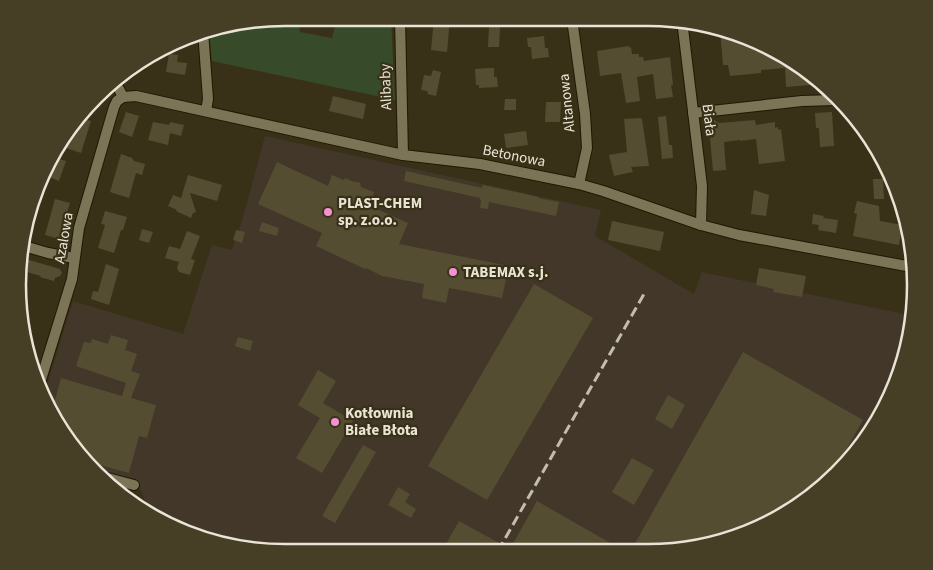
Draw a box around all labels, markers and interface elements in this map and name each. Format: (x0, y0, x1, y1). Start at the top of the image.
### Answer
street label: Alibaby (375, 63, 397, 111)
street label: Altanowa (553, 73, 581, 133)
street label: Biała (697, 103, 721, 137)
street label: Betonowa (481, 140, 547, 172)
place label: PLAST-CHEM sp. z.o.o. (338, 193, 422, 231)
marker: PLAST-CHEM sp. z.o.o. (322, 206, 334, 218)
street label: Azalowa (49, 211, 79, 265)
place label: TABEMAX s.j. (463, 262, 548, 283)
marker: TABEMAX s.j. (447, 266, 459, 278)
place label: Kotłownia Białe Błota (345, 403, 418, 441)
marker: Kotłownia Białe Błota (329, 416, 341, 428)

